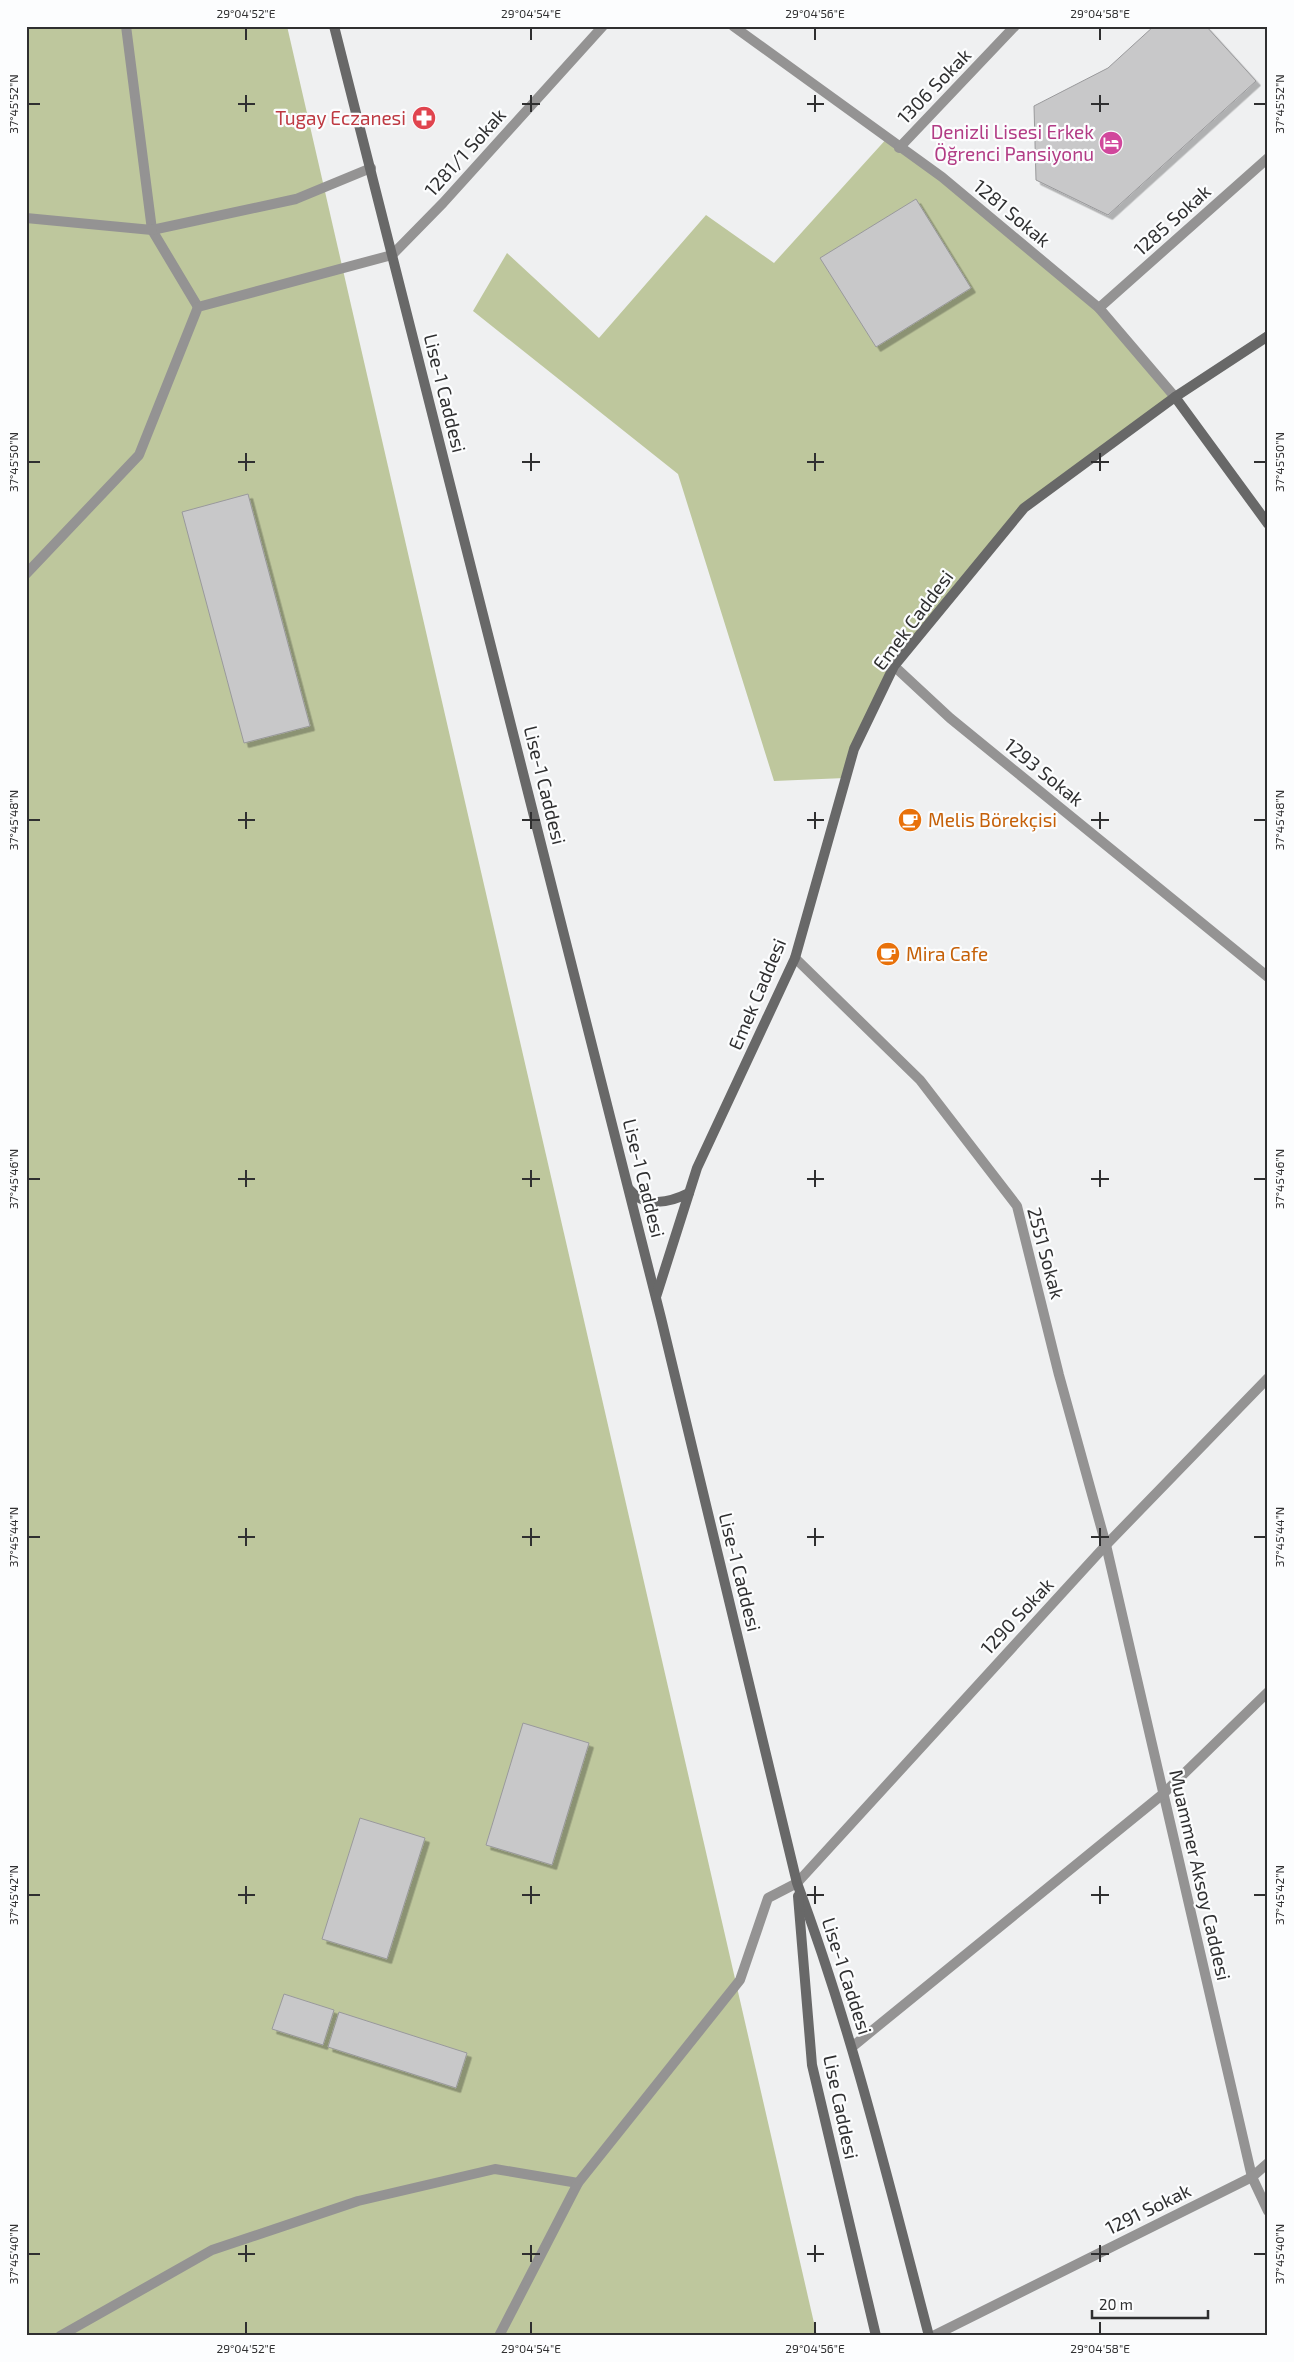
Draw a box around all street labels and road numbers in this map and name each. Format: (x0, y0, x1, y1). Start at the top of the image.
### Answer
street label: 1306 Sokak (892, 43, 975, 128)
street label: 1281/1 Sokak (419, 103, 510, 200)
street label: 1281 Sokak (969, 174, 1056, 251)
street label: 1285 Sokak (1129, 179, 1215, 260)
street label: Lise-1 Caddesi (420, 331, 471, 455)
street label: Emek Caddesi (868, 565, 958, 674)
street label: Lise-1 Caddesi (520, 723, 571, 847)
street label: 1293 Sokak (1000, 733, 1089, 811)
street label: Emek Caddesi (723, 935, 790, 1053)
street label: Lise-1 Caddesi (619, 1116, 670, 1240)
street label: 2551 Sokak (1023, 1204, 1070, 1302)
street label: Lise-1 Caddesi (715, 1510, 766, 1634)
street label: 1290 Sokak (975, 1572, 1058, 1659)
street label: Muammer Aksoy Caddesi (1165, 1767, 1236, 1983)
street label: Lise-1 Caddesi (818, 1914, 877, 2037)
street label: Lise Caddesi (819, 2053, 864, 2161)
street label: 1291 Sokak (1101, 2178, 1195, 2239)

